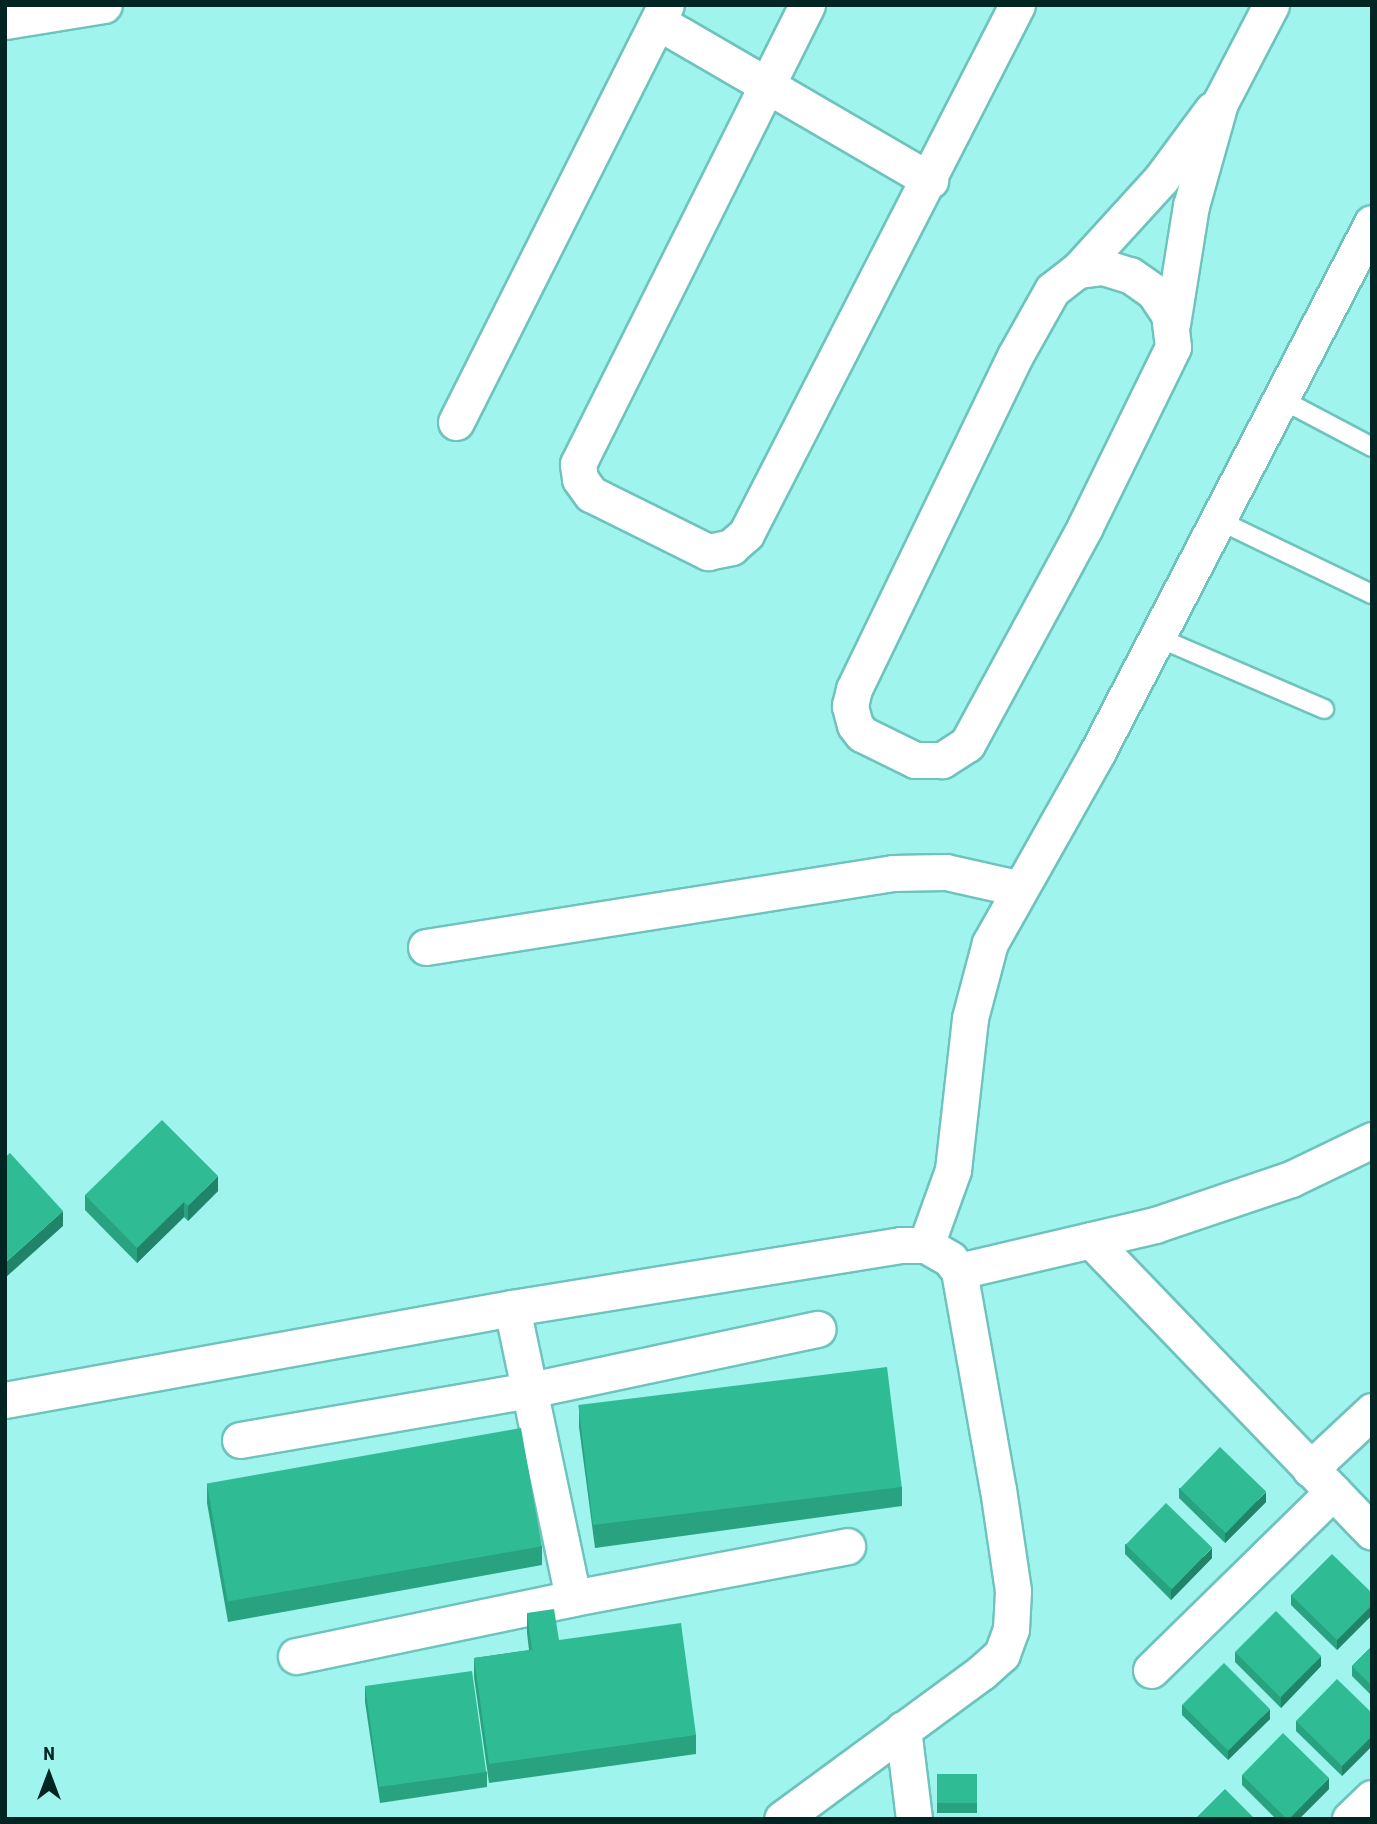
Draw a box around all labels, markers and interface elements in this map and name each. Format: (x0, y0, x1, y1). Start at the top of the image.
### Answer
north arrow (14, 1740, 84, 1810)
text: N (43, 1742, 55, 1765)

